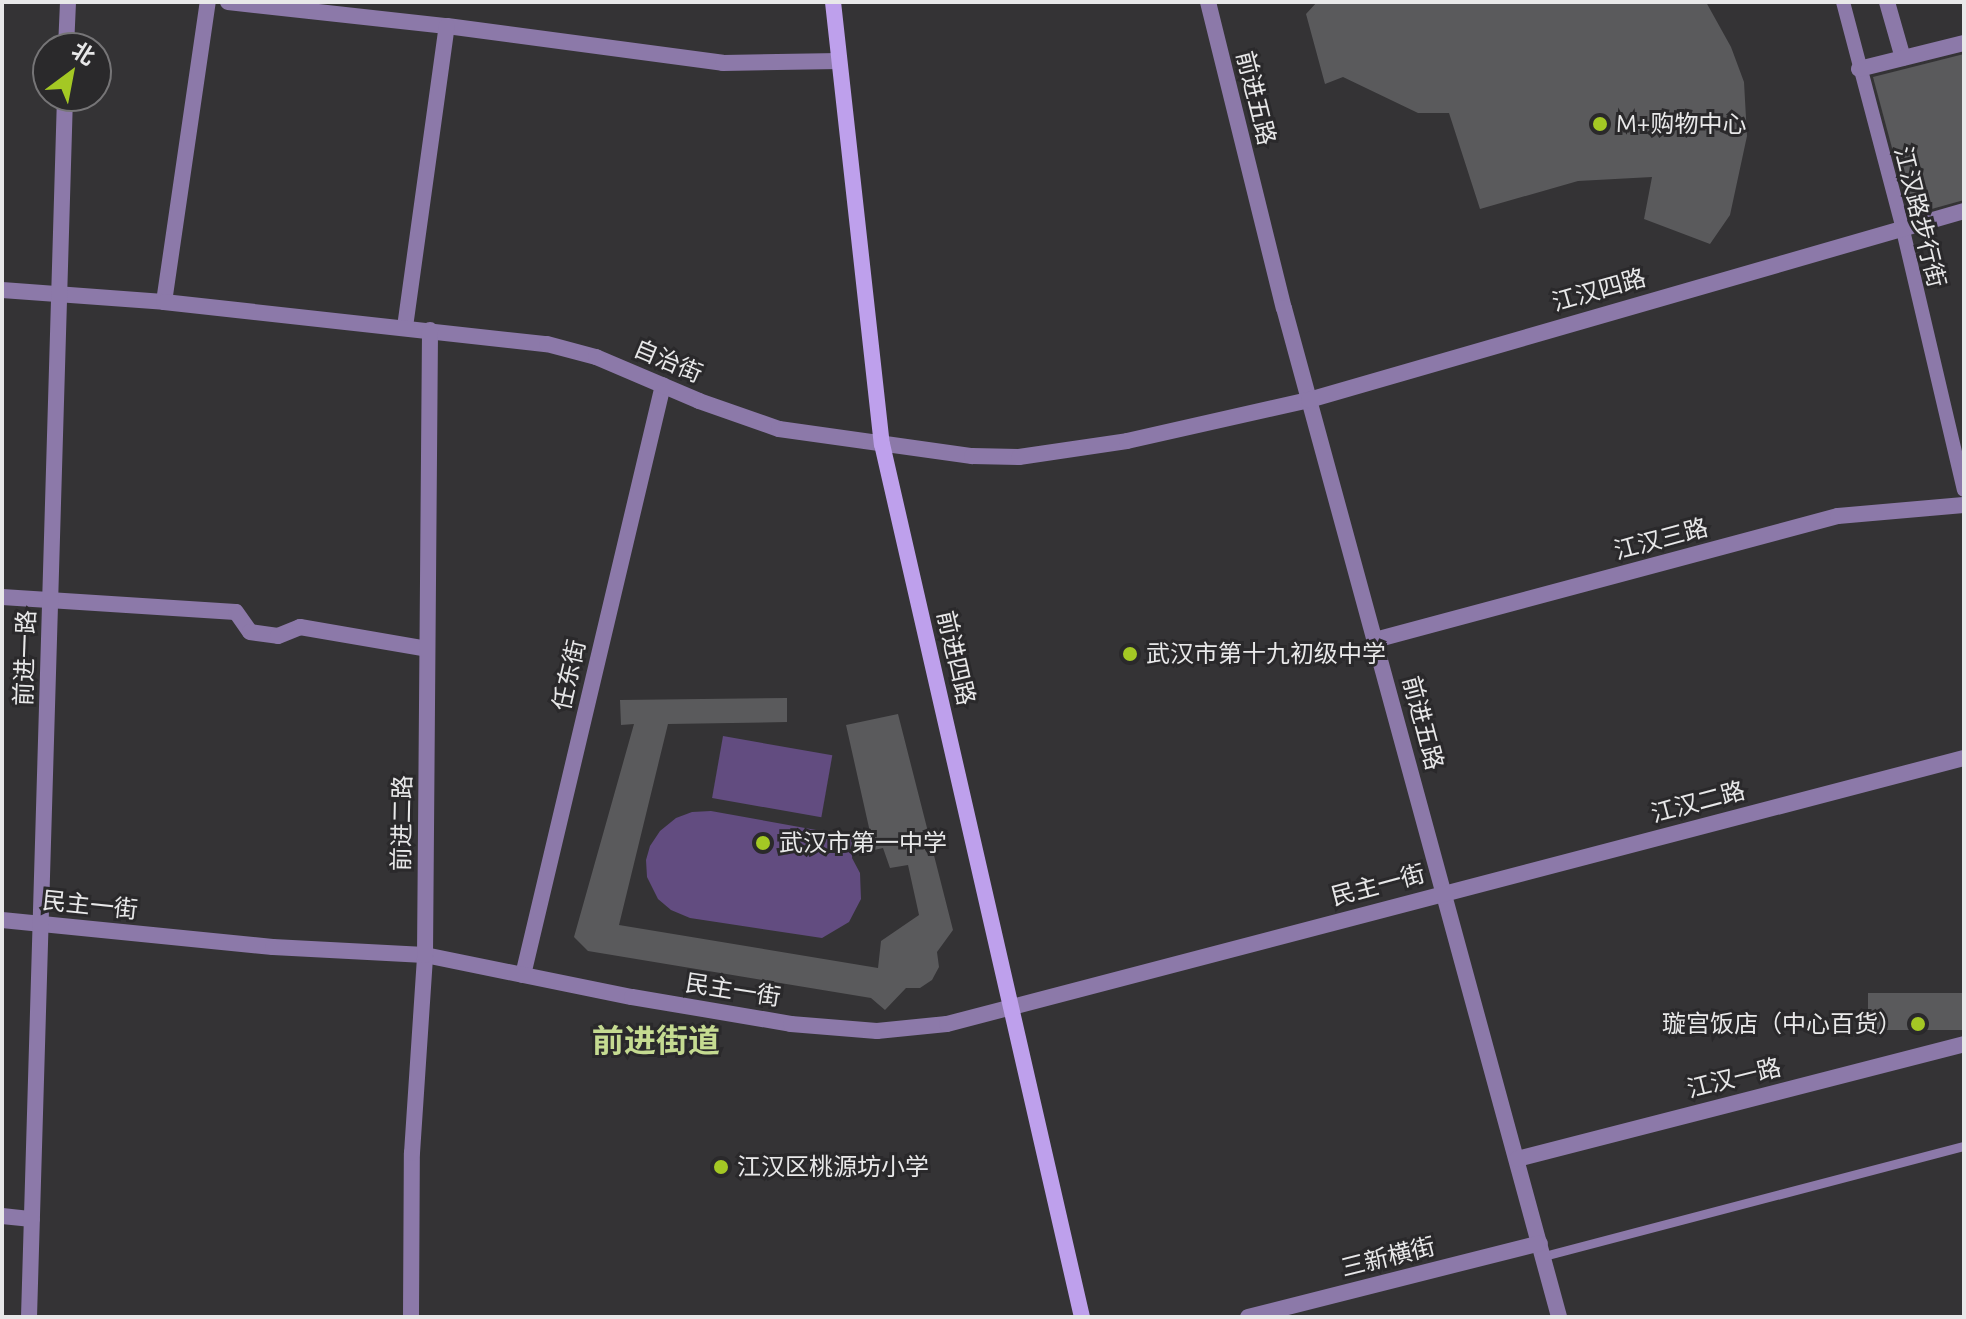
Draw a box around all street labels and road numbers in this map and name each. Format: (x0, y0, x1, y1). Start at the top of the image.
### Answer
street label: 前进五路 (1230, 48, 1282, 148)
street label: 江汉路步行街 (1889, 144, 1951, 290)
street label: 江汉四路 (1549, 263, 1649, 317)
street label: 自治街 (629, 334, 707, 388)
street label: 江汉三路 (1611, 513, 1711, 565)
street label: 前进四路 (931, 608, 981, 708)
street label: 前进一路 (9, 610, 41, 706)
street label: 任东街 (547, 637, 591, 713)
street label: 前进五路 (1397, 673, 1449, 773)
street label: 前进二路 (387, 775, 417, 871)
street label: 江汉二路 (1648, 776, 1748, 828)
street label: 民主一街 (1328, 859, 1428, 911)
street label: 民主一街 (41, 886, 139, 924)
street label: 民主一街 (683, 968, 783, 1012)
street label: 江汉一路 (1684, 1052, 1784, 1104)
street label: 三新横街 (1338, 1231, 1438, 1283)

